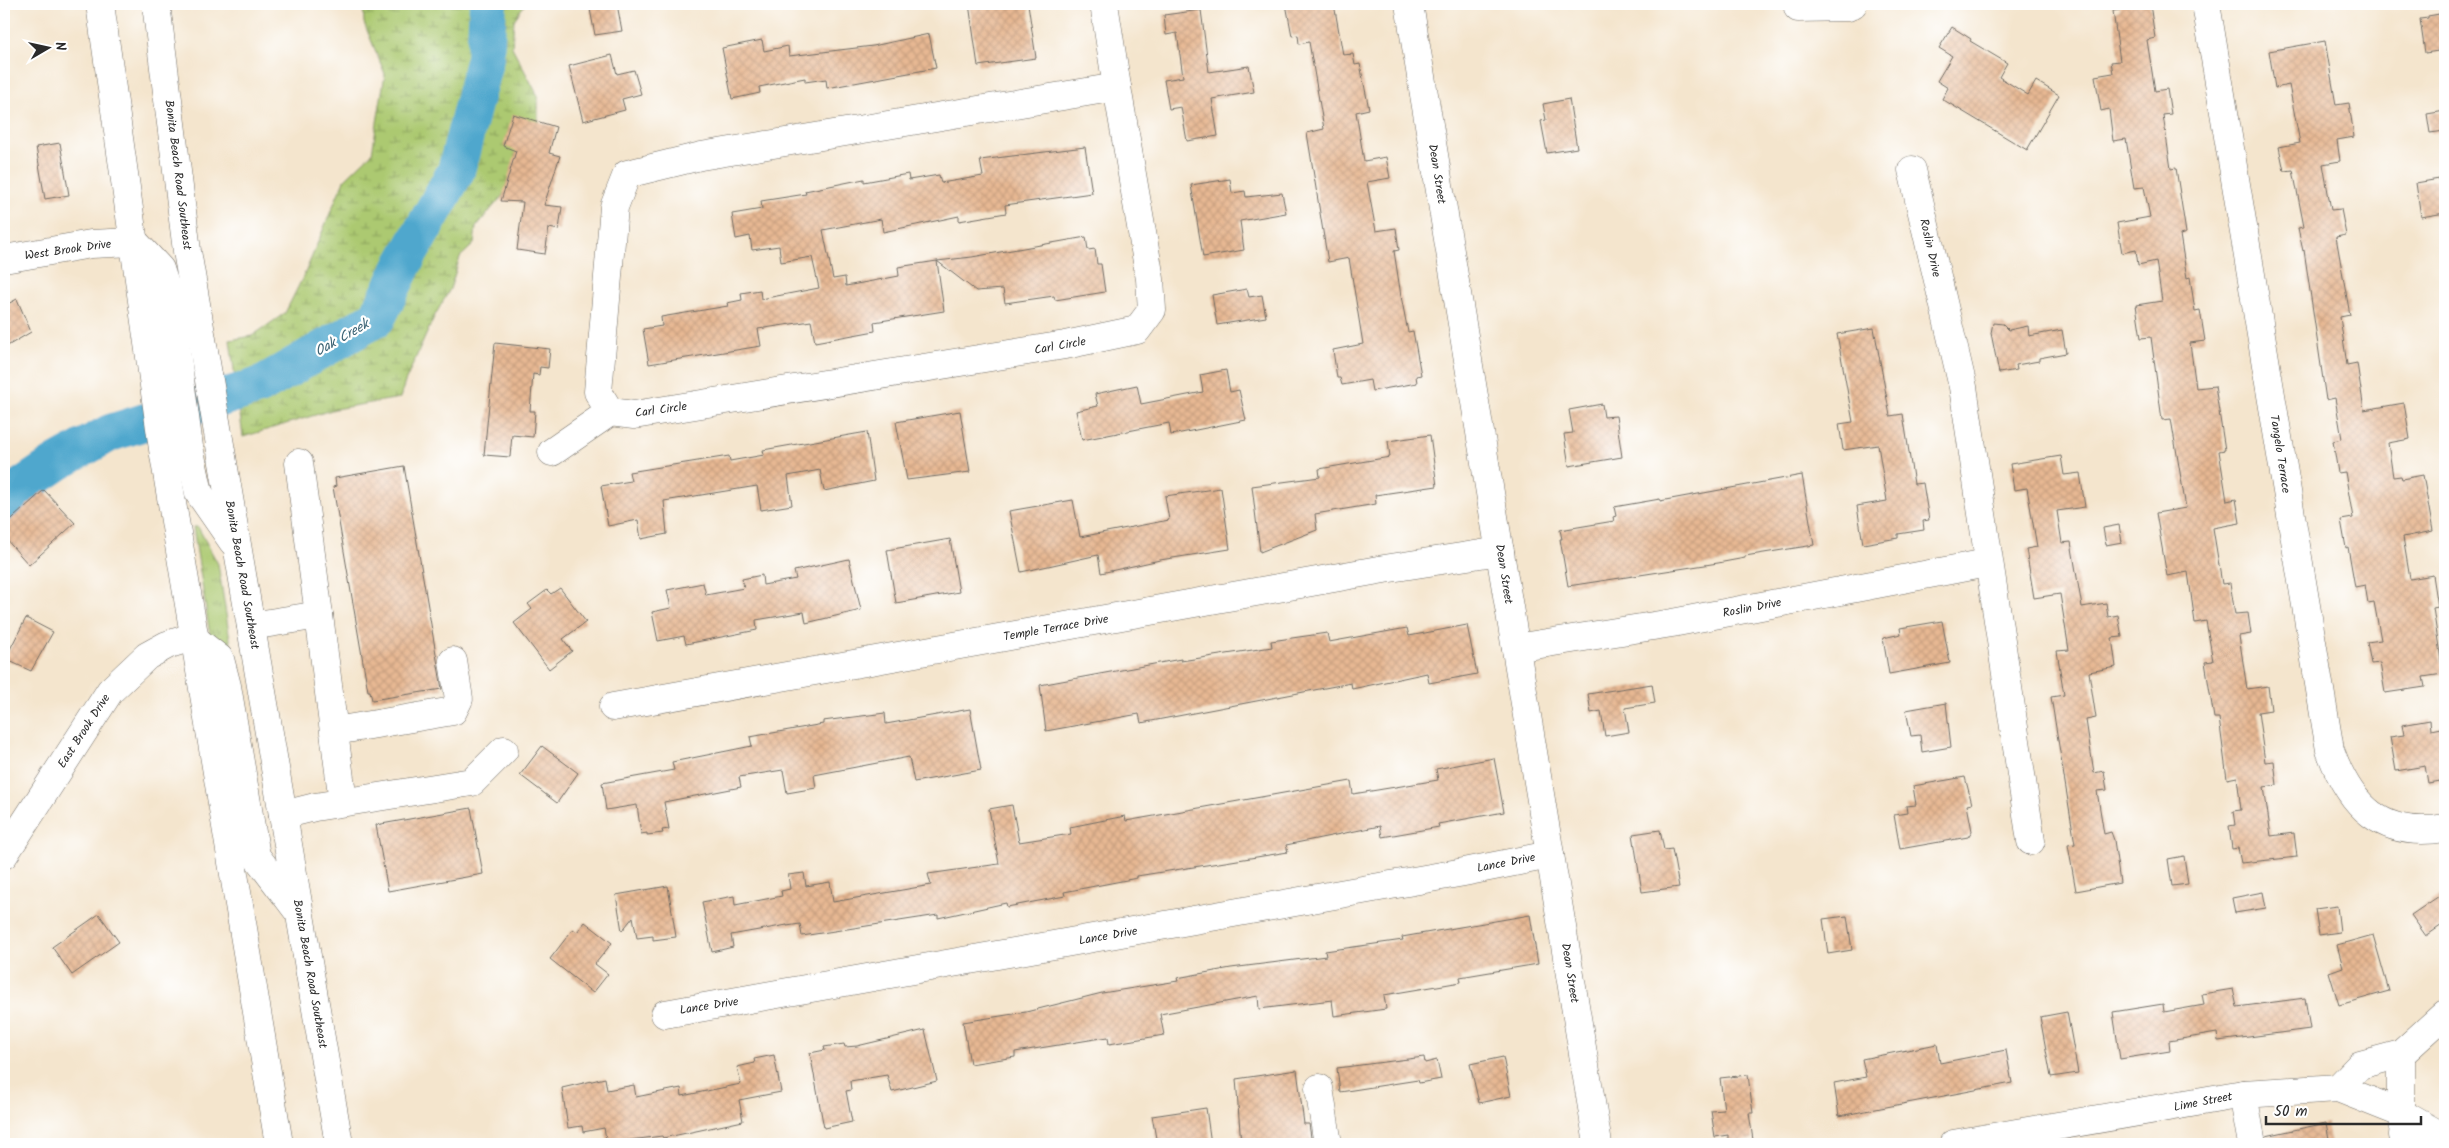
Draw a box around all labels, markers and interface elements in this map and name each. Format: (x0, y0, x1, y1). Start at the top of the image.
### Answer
north arrow (22, 22, 72, 72)
text: N (48, 40, 71, 52)
street label: Bonita Beach Road Southeast (159, 99, 197, 251)
street label: Dean Street (1423, 143, 1451, 206)
street label: Roslin Drive (1914, 217, 1946, 280)
street label: West Brook Drive (23, 234, 113, 265)
water label: Oak Creek (311, 312, 375, 362)
street label: Carl Circle (1033, 332, 1088, 360)
street label: Carl Circle (634, 397, 689, 423)
street label: Tangelo Terrace (2264, 414, 2296, 495)
street label: Bonita Beach Road Southeast (220, 499, 265, 651)
street label: Dean Street (1490, 543, 1518, 606)
street label: Roslin Drive (1721, 593, 1784, 623)
street label: Temple Terrace Drive (1002, 609, 1111, 647)
street label: East Brook Drive (53, 690, 115, 772)
street label: Lance Drive (1475, 848, 1537, 878)
street label: Bonita Beach Road Southeast (288, 898, 333, 1050)
street label: Lance Drive (1077, 921, 1139, 950)
street label: Dean Street (1556, 942, 1584, 1005)
street label: Lance Drive (678, 992, 740, 1020)
street label: Lime Street (2172, 1087, 2234, 1117)
scale bar (2266, 1093, 2422, 1125)
text: 50 m (2274, 1100, 2308, 1124)

